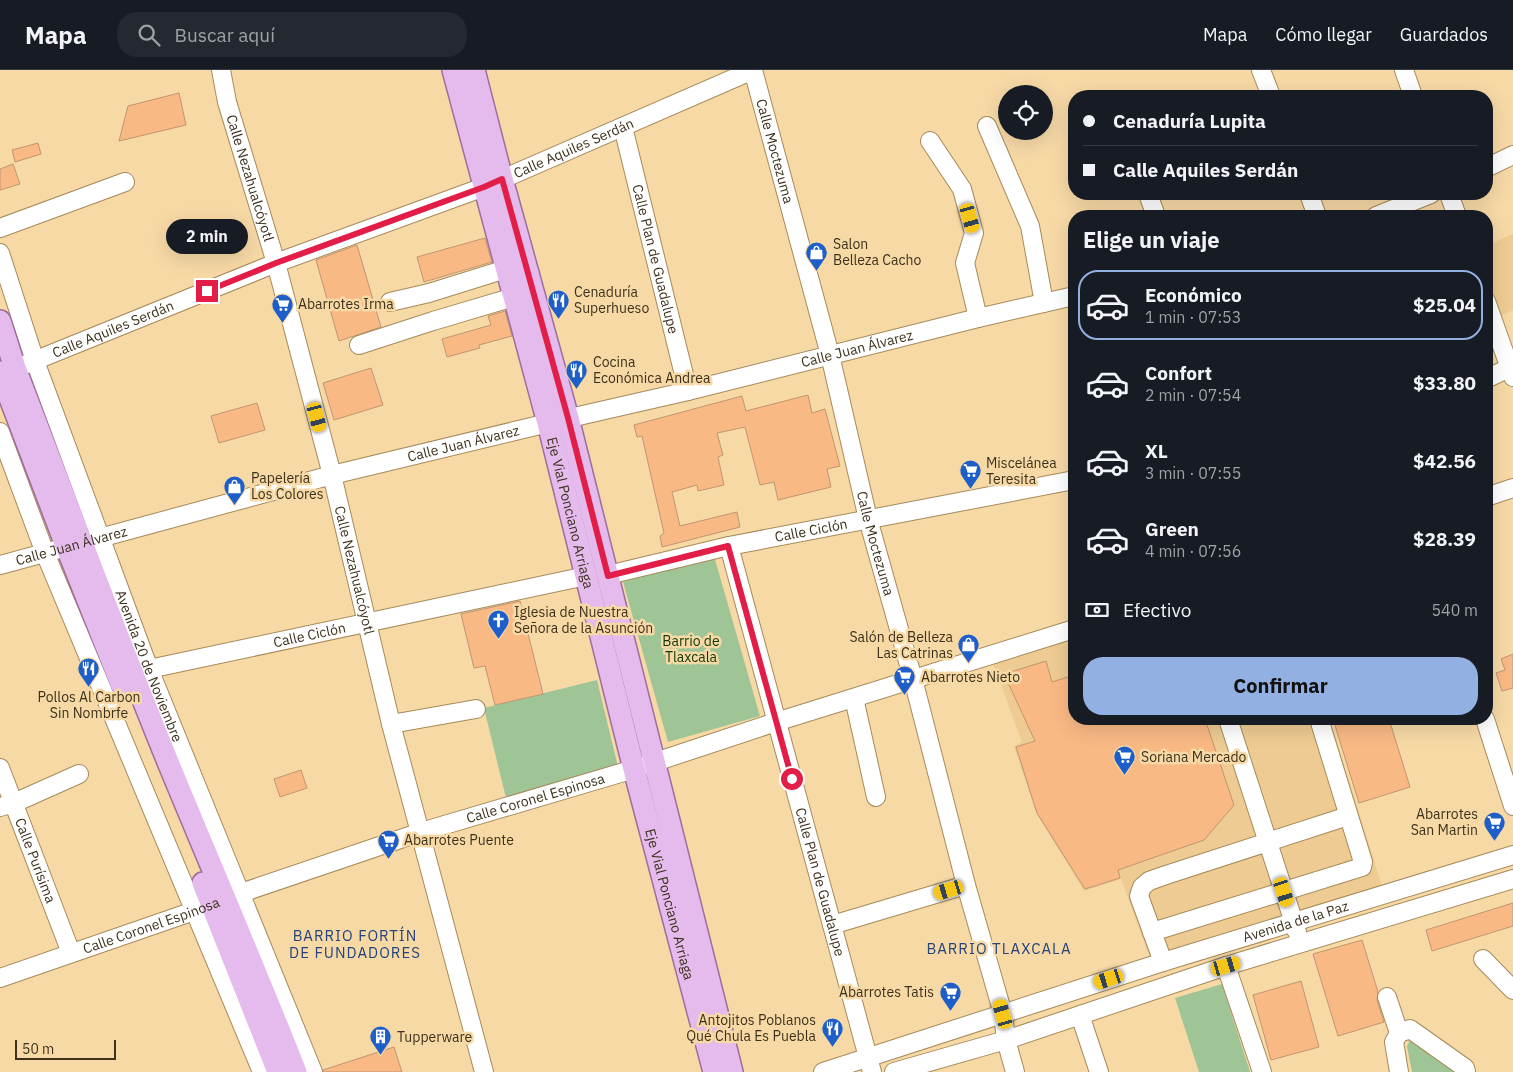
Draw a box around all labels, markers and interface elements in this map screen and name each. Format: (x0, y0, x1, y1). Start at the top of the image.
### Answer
search box (117, 12, 467, 57)
text: Mapa (25, 19, 87, 51)
icon: search (135, 21, 163, 49)
text: Buscar aquí (175, 23, 275, 47)
text: Mapa (1203, 23, 1247, 46)
text: Cómo llegar (1275, 23, 1372, 46)
text: Guardados (1400, 23, 1488, 46)
map controls (998, 85, 1053, 140)
button: locate (998, 85, 1053, 140)
street label: Calle Moctezuma (752, 97, 798, 206)
text: Cenaduría Lupita (1113, 109, 1266, 133)
street label: Calle Nezahualcóyotl (222, 112, 278, 244)
street label: Calle Aquiles Serdán (511, 114, 637, 182)
text: Calle Aquiles Serdán (1113, 158, 1298, 182)
street label: Calle Plan de Guadalupe (628, 182, 683, 336)
car (958, 202, 981, 234)
callout: 2 min (166, 218, 248, 254)
text: Elige un viaje (1083, 225, 1220, 254)
text: 2 min (186, 226, 228, 246)
place label: Salon Belleza Cacho (833, 235, 921, 269)
shop icon: Salon Belleza Cacho (805, 240, 829, 271)
route end (196, 280, 218, 302)
place label: Cenaduría Superhueso (574, 283, 649, 317)
icon: car (1085, 283, 1130, 328)
text: Económico (1145, 283, 1242, 307)
restaurant icon: Cenaduría Superhueso (546, 288, 570, 319)
supermarket icon: Abarrotes Irma (270, 292, 294, 323)
text: $25.04 (1413, 293, 1476, 317)
place label: Abarrotes Irma (298, 295, 394, 313)
street label: Calle Aquiles Serdán (50, 296, 176, 362)
text: 1 min · 07:53 (1145, 307, 1241, 327)
street label: Calle Juan Álvarez (799, 326, 915, 371)
place label: Cocina Económica Andrea (593, 353, 711, 387)
restaurant icon: Cocina Económica Andrea (565, 358, 589, 389)
icon: car (1085, 361, 1130, 406)
text: Confort (1145, 361, 1212, 385)
text: $33.80 (1413, 371, 1476, 395)
text: 2 min · 07:54 (1145, 385, 1241, 405)
car (305, 401, 328, 433)
street label: Calle Juan Álvarez (405, 421, 522, 466)
street label: Eje Vial Ponciano Arriaga (543, 435, 598, 591)
icon: car (1085, 439, 1130, 484)
text: XL (1145, 439, 1168, 463)
text: $42.56 (1413, 449, 1476, 473)
place label: Miscelánea Teresita (986, 454, 1057, 488)
supermarket icon: Miscelánea Teresita (958, 459, 982, 490)
text: 3 min · 07:55 (1145, 463, 1241, 483)
place label: Papelería Los Colores (251, 469, 324, 503)
shop icon: Papelería Los Colores (223, 474, 247, 505)
street label: Calle Moctezuma (853, 489, 898, 598)
street label: Calle Nezahualcóyotl (331, 504, 379, 637)
street label: Calle Ciclón (773, 515, 849, 546)
icon: car (1085, 517, 1130, 562)
text: Green (1145, 517, 1199, 541)
street label: Calle Juan Álvarez (14, 522, 130, 569)
text: $28.39 (1413, 527, 1476, 551)
text: 4 min · 07:56 (1145, 541, 1241, 561)
street label: Avenida 20 de Noviembre (111, 587, 187, 745)
icon: cash (1083, 596, 1111, 624)
text: Efectivo (1123, 598, 1191, 622)
text: 540 m (1431, 600, 1478, 620)
place label: Iglesia de Nuestra Señora de la Asunción (514, 603, 653, 637)
church icon: Iglesia de Nuestra Señora de la Asunción (486, 608, 510, 639)
street label: Calle Ciclón (272, 618, 347, 651)
place label: Salón de Belleza Las Catrinas (849, 628, 954, 662)
park label: Barrio de Tlaxcala (662, 632, 720, 666)
shop icon: Salón de Belleza Las Catrinas (957, 633, 981, 664)
restaurant icon: Pollos Al Carbon Sin Nombrfe (77, 657, 101, 688)
button: Confirmar (1083, 657, 1478, 715)
supermarket icon: Abarrotes Nieto (893, 665, 917, 696)
place label: Abarrotes Nieto (921, 668, 1020, 686)
place label: Pollos Al Carbon Sin Nombrfe (38, 688, 140, 722)
supermarket icon: Soriana Mercado (1113, 745, 1137, 776)
place label: Soriana Mercado (1141, 748, 1247, 766)
route start (781, 768, 803, 790)
street label: Calle Coronel Espinosa (464, 769, 607, 827)
street label: Calle Plan de Guadalupe (792, 805, 849, 958)
place label: Abarrotes San Martin (1411, 805, 1478, 839)
supermarket icon: Abarrotes San Martin (1482, 810, 1506, 841)
street label: Calle Purísima (11, 815, 60, 906)
street label: Eje Vial Ponciano Arriaga (641, 827, 698, 982)
supermarket icon: Abarrotes Puente (376, 828, 400, 859)
place label: Abarrotes Puente (404, 831, 514, 849)
car (1272, 875, 1295, 909)
car (932, 878, 965, 902)
street label: Calle Coronel Espinosa (80, 893, 223, 958)
street label: Avenida de la Paz (1241, 897, 1351, 946)
district label: BARRIO FORTÍN DE FUNDADORES (289, 926, 421, 962)
district label: BARRIO TLAXCALA (926, 939, 1072, 958)
car (1209, 955, 1242, 977)
car (1092, 967, 1125, 991)
supermarket icon: Abarrotes Tatis (938, 980, 962, 1011)
place label: Abarrotes Tatis (839, 983, 934, 1001)
car (991, 998, 1014, 1030)
place label: Antojitos Poblanos Qué Chula Es Puebla (686, 1011, 817, 1045)
restaurant icon: Antojitos Poblanos Qué Chula Es Puebla (820, 1016, 844, 1047)
building icon: Tupperware (369, 1025, 393, 1056)
place label: Tupperware (397, 1028, 473, 1046)
scale bar (15, 1037, 116, 1060)
text: 50 m (22, 1040, 54, 1058)

